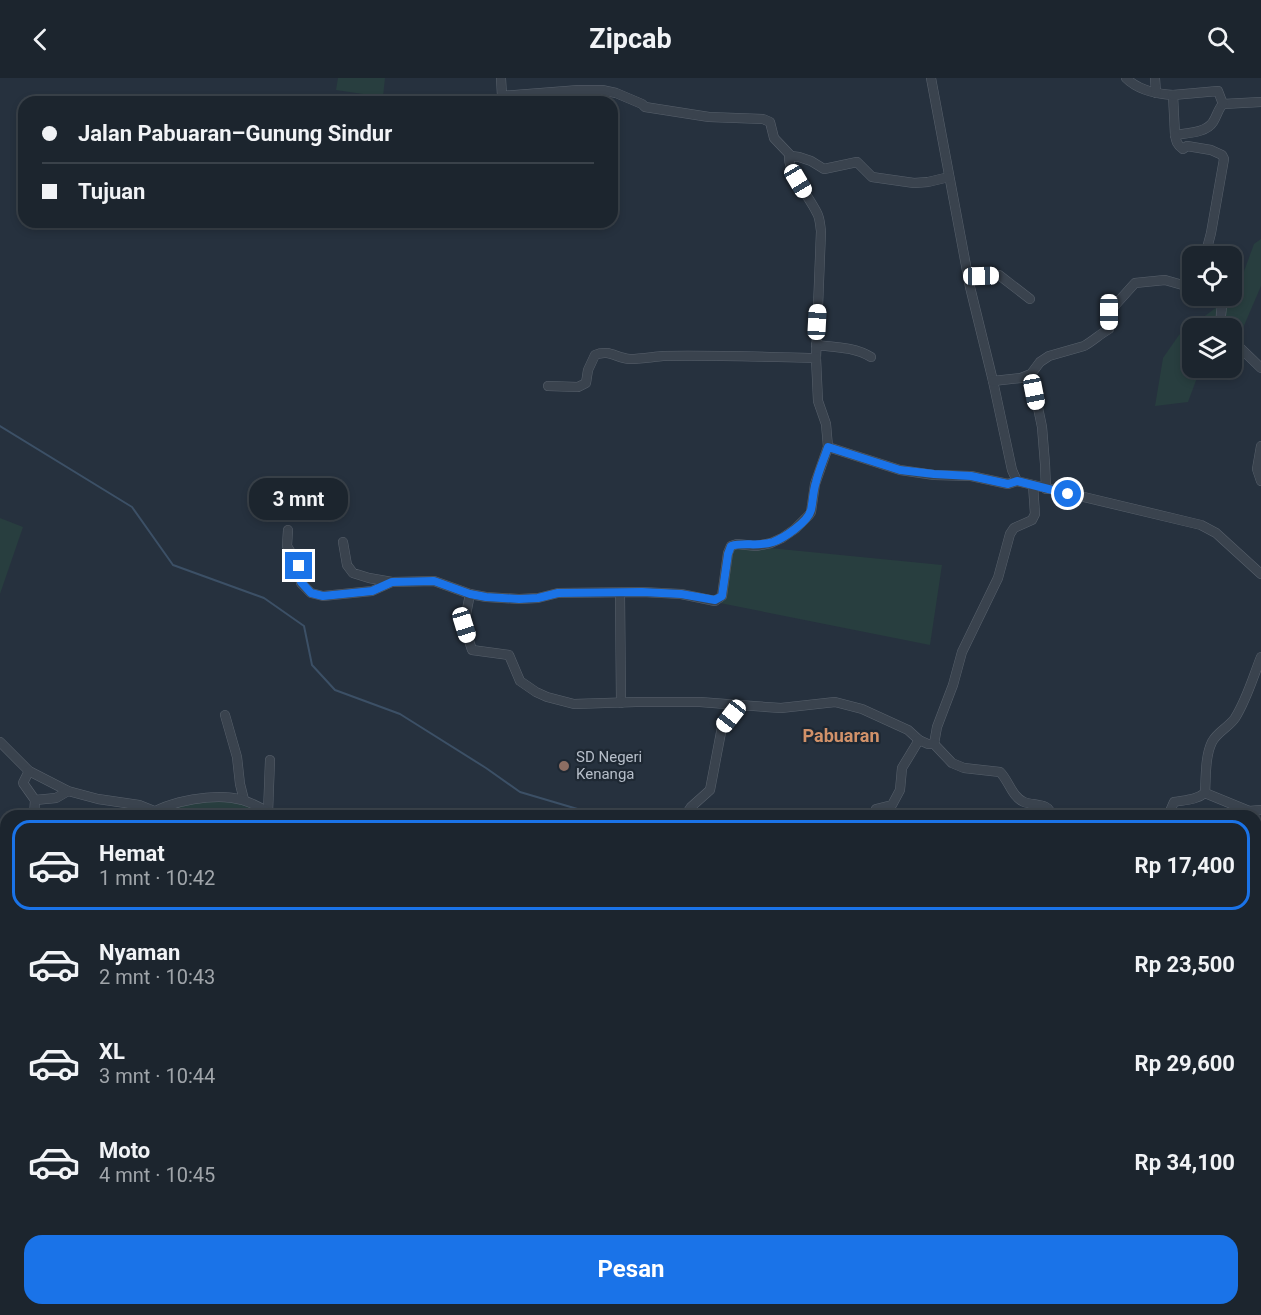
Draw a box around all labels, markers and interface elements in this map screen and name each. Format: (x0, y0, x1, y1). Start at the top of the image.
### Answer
icon: back (24, 23, 57, 56)
text: Zipcab (589, 23, 672, 55)
icon: search (1204, 23, 1237, 56)
text: Jalan Pabuaran–Gunung Sindur (78, 121, 392, 146)
car (781, 161, 815, 201)
text: Tujuan (78, 179, 145, 204)
map controls (1182, 246, 1242, 378)
button: locate (1182, 246, 1242, 306)
car (963, 267, 999, 285)
car (1100, 294, 1118, 330)
car (807, 304, 827, 340)
button: layers (1182, 318, 1242, 378)
car (1022, 373, 1046, 411)
callout: 3 mnt (250, 479, 348, 521)
route start (1054, 480, 1081, 507)
text: 3 mnt (273, 487, 324, 511)
route end (285, 552, 312, 579)
car (450, 605, 478, 645)
car (713, 696, 749, 736)
district label: Pabuaran (803, 725, 880, 746)
place label: SD Negeri Kenanga (576, 748, 642, 783)
marker: SD Negeri Kenanga (557, 759, 571, 773)
icon: car (27, 838, 81, 892)
text: Hemat (99, 841, 165, 866)
text: Rp 17,400 (1135, 853, 1235, 878)
text: 1 mnt · 10:42 (99, 866, 215, 890)
icon: car (27, 937, 81, 991)
text: Nyaman (99, 940, 180, 965)
text: Rp 23,500 (1135, 952, 1235, 977)
text: 2 mnt · 10:43 (99, 965, 215, 989)
icon: car (27, 1036, 81, 1090)
text: XL (99, 1039, 125, 1064)
text: Rp 29,600 (1135, 1051, 1235, 1076)
text: 3 mnt · 10:44 (99, 1064, 215, 1088)
icon: car (27, 1135, 81, 1189)
text: Moto (99, 1138, 150, 1163)
text: Rp 34,100 (1135, 1150, 1235, 1175)
text: 4 mnt · 10:45 (99, 1163, 215, 1187)
button: Pesan (24, 1235, 1238, 1304)

